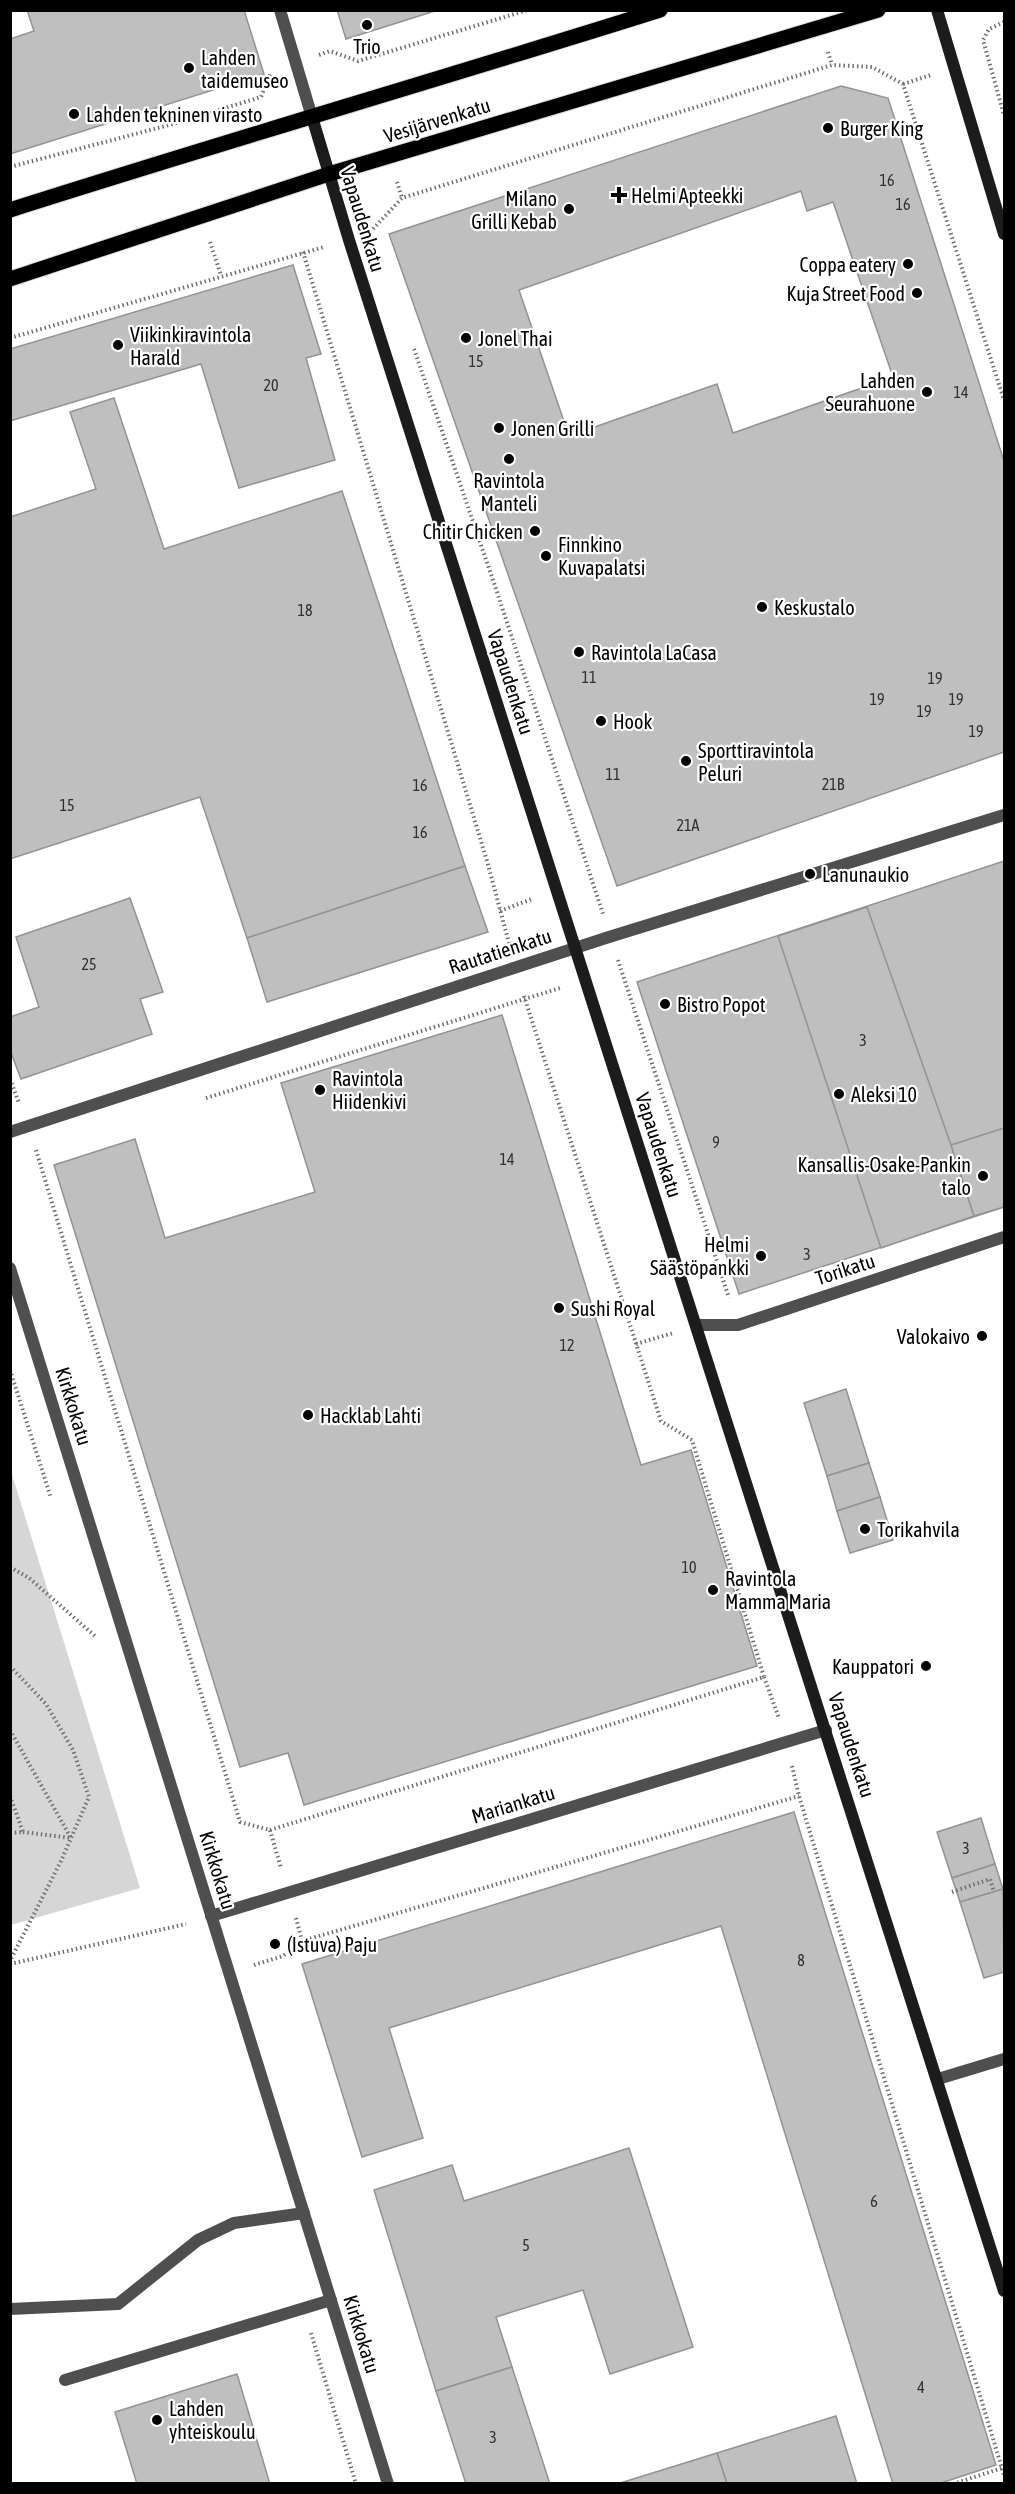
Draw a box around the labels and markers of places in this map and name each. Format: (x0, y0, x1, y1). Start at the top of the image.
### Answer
marker: Trio (360, 18, 374, 32)
place label: Trio (353, 35, 381, 58)
place label: Lahden taidemuseo (201, 46, 289, 92)
marker: Lahden taidemuseo (182, 61, 196, 75)
place label: Lahden tekninen virasto (86, 103, 262, 126)
marker: Lahden tekninen virasto (67, 107, 81, 121)
place label: Burger King (840, 117, 923, 140)
marker: Burger King (821, 121, 835, 135)
place label: Helmi Apteekki (631, 184, 743, 207)
place label: Milano Grilli Kebab (471, 187, 557, 233)
marker: Helmi Apteekki (612, 188, 626, 202)
marker: Milano Grilli Kebab (562, 202, 576, 216)
place label: Coppa eatery (799, 253, 896, 276)
marker: Coppa eatery (901, 257, 915, 271)
place label: Kuja Street Food (787, 282, 905, 305)
marker: Kuja Street Food (910, 286, 924, 300)
place label: Viikinkiravintola Harald (130, 323, 251, 369)
place label: Jonel Thai (478, 327, 553, 350)
marker: Jonel Thai (459, 331, 473, 345)
marker: Viikinkiravintola Harald (111, 338, 125, 352)
place label: Lahden Seurahuone (826, 369, 915, 415)
marker: Lahden Seurahuone (920, 385, 934, 399)
place label: Jonen Grilli (511, 417, 594, 440)
marker: Jonen Grilli (492, 421, 506, 435)
marker: Ravintola Manteli (502, 452, 516, 466)
place label: Ravintola Manteli (473, 469, 545, 515)
place label: Chitir Chicken (423, 520, 523, 543)
marker: Chitir Chicken (528, 524, 542, 538)
place label: Finnkino Kuvapalatsi (558, 533, 645, 579)
marker: Finnkino Kuvapalatsi (539, 549, 553, 563)
place label: Keskustalo (774, 596, 855, 619)
marker: Keskustalo (755, 600, 769, 614)
place label: Ravintola LaCasa (591, 641, 717, 664)
marker: Ravintola LaCasa (572, 645, 586, 659)
place label: Hook (613, 710, 652, 733)
marker: Hook (594, 714, 608, 728)
place label: Sporttiravintola Peluri (698, 739, 814, 785)
marker: Sporttiravintola Peluri (679, 754, 693, 768)
place label: Lanunaukio (822, 863, 909, 886)
marker: Lanunaukio (803, 867, 817, 881)
place label: Bistro Popot (677, 993, 766, 1016)
marker: Bistro Popot (658, 997, 672, 1011)
place label: Ravintola Hiidenkivi (332, 1067, 407, 1113)
marker: Ravintola Hiidenkivi (313, 1083, 327, 1097)
place label: Aleksi 10 (851, 1083, 917, 1106)
marker: Aleksi 10 (832, 1087, 846, 1101)
place label: Kansallis-Osake-Pankin talo (798, 1153, 971, 1199)
marker: Kansallis-Osake-Pankin talo (976, 1169, 990, 1183)
place label: Helmi Säästöpankki (650, 1233, 749, 1279)
marker: Helmi Säästöpankki (754, 1249, 768, 1263)
place label: Sushi Royal (571, 1297, 656, 1320)
marker: Sushi Royal (552, 1301, 566, 1315)
place label: Valokaivo (897, 1325, 970, 1348)
marker: Valokaivo (975, 1329, 989, 1343)
place label: Hacklab Lahti (320, 1404, 421, 1427)
marker: Hacklab Lahti (301, 1408, 315, 1422)
place label: Torikahvila (877, 1518, 960, 1541)
marker: Torikahvila (858, 1522, 872, 1536)
place label: Ravintola Mamma Maria (725, 1567, 831, 1613)
marker: Ravintola Mamma Maria (706, 1583, 720, 1597)
place label: Kauppatori (832, 1655, 914, 1678)
marker: Kauppatori (919, 1659, 933, 1673)
place label: (Istuva) Paju (287, 1933, 377, 1956)
marker: (Istuva) Paju (268, 1937, 282, 1951)
place label: Lahden yhteiskoulu (169, 2397, 256, 2443)
marker: Lahden yhteiskoulu (150, 2413, 164, 2427)

